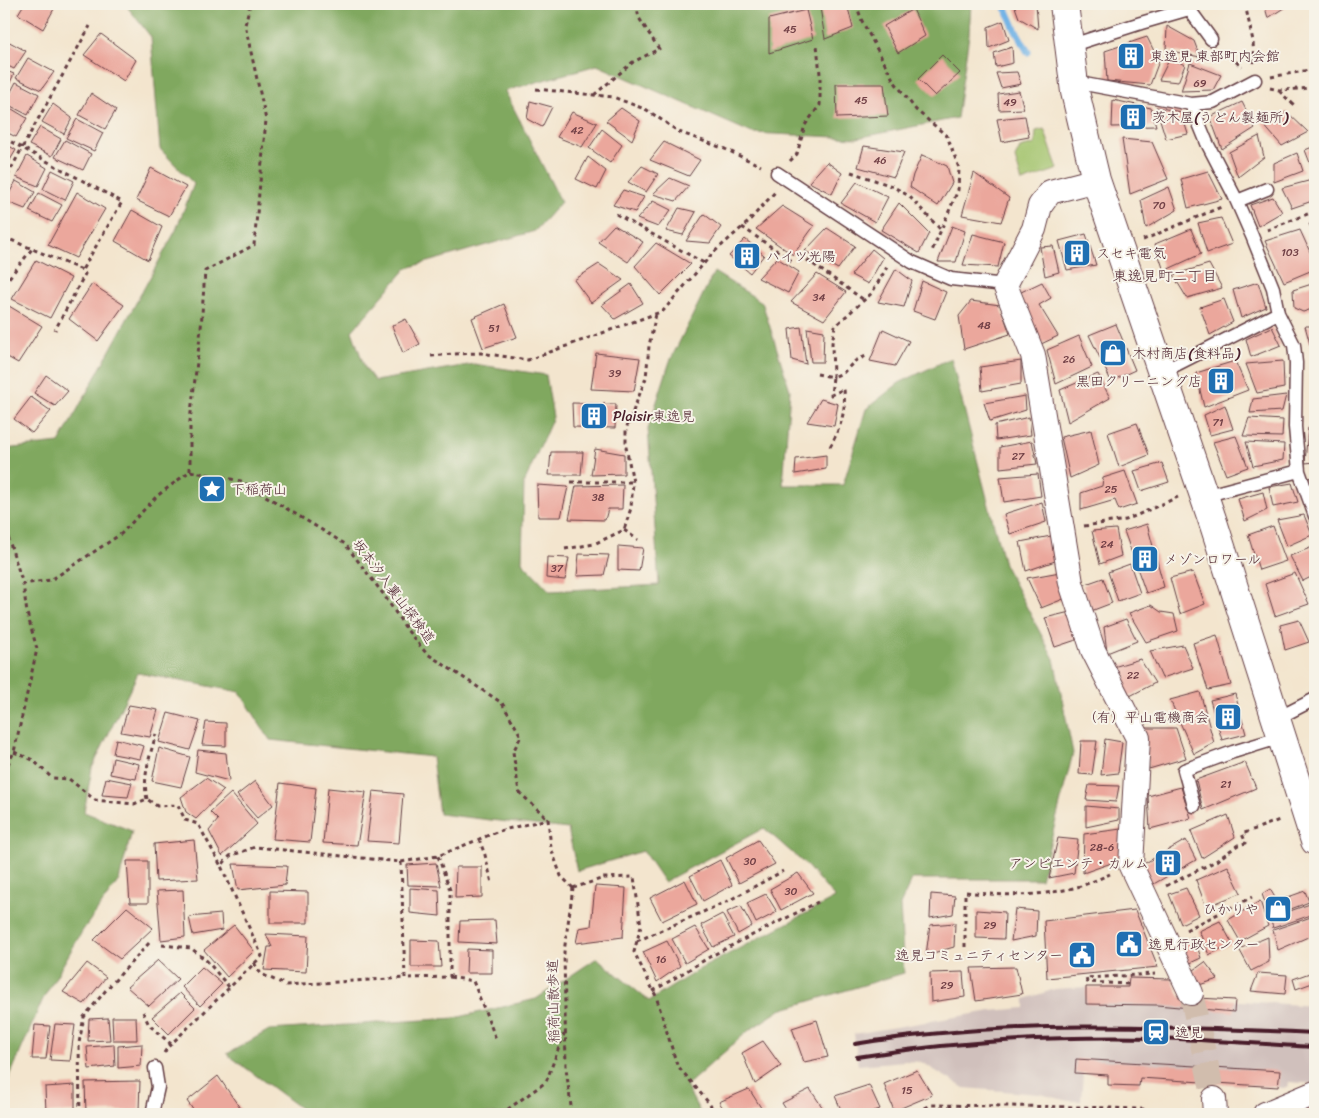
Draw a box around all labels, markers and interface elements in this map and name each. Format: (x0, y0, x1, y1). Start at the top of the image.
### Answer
house number: 45 (783, 20, 797, 39)
building icon: 東逸見 東部町内会館 (1116, 41, 1146, 71)
place label: 東逸見 東部町内会館 (1150, 44, 1280, 69)
house number: 69 (1193, 74, 1207, 93)
house number: 45 (854, 91, 868, 110)
house number: 49 (1003, 93, 1017, 112)
building icon: 茨木屋(うどん製麺所) (1118, 102, 1148, 132)
place label: 茨木屋(うどん製麺所) (1152, 105, 1289, 130)
house number: 42 (570, 121, 584, 140)
house number: 46 (873, 151, 887, 170)
house number: 70 (1152, 196, 1166, 215)
building icon: スセキ電気 (1062, 238, 1092, 268)
building icon: ハイツ光陽 (732, 241, 762, 271)
place label: スセキ電気 (1096, 241, 1166, 266)
house number: 103 (1281, 243, 1299, 262)
place label: ハイツ光陽 (766, 244, 836, 269)
district label: 東逸見町二丁目 (1112, 263, 1218, 289)
house number: 34 (813, 288, 826, 307)
house number: 48 (977, 316, 991, 335)
house number: 51 (488, 319, 500, 338)
shop icon: 木村商店(食料品) (1098, 338, 1128, 368)
place label: 木村商店(食料品) (1132, 341, 1241, 366)
house number: 26 (1063, 350, 1075, 369)
house number: 39 (609, 364, 622, 383)
building icon: 黒田クリーニング店 (1206, 366, 1236, 396)
place label: 黒田クリーニング店 (1076, 369, 1202, 394)
building icon: Plaisir東逸見 (579, 401, 609, 431)
place label: Plaisir東逸見 (613, 404, 694, 429)
house number: 71 (1213, 413, 1224, 432)
house number: 27 (1012, 447, 1025, 466)
place icon: 下稲荷山 (197, 474, 227, 504)
place label: 下稲荷山 (231, 477, 287, 502)
house number: 25 (1104, 480, 1118, 499)
house number: 38 (592, 488, 605, 507)
street label: 坂本汐入裏山探検道 (346, 533, 441, 649)
house number: 24 (1100, 535, 1114, 554)
building icon: メゾンロワール (1130, 544, 1160, 574)
place label: メゾンロワール (1164, 547, 1261, 572)
house number: 37 (551, 559, 564, 578)
house number: 22 (1127, 666, 1140, 685)
building icon: （有）平山電機商会 (1213, 702, 1243, 732)
place label: （有）平山電機商会 (1083, 705, 1209, 730)
house number: 21 (1220, 775, 1232, 794)
house number: 28-6 (1090, 838, 1114, 857)
building icon: アンビエンテ・カルム (1153, 848, 1183, 878)
place label: アンビエンテ・カルム (1009, 851, 1149, 876)
house number: 30 (744, 852, 757, 871)
house number: 30 (785, 882, 798, 901)
shop icon: ひかりや (1263, 894, 1293, 924)
place label: ひかりや (1203, 897, 1259, 922)
house number: 29 (983, 916, 997, 935)
public building icon: 逸見行政センター (1114, 929, 1144, 959)
place label: 逸見行政センター (1148, 932, 1259, 957)
public building icon: 逸見コミュニティセンター (1067, 940, 1097, 970)
place label: 逸見コミュニティセンター (896, 943, 1063, 968)
house number: 16 (656, 950, 666, 969)
street label: 稲荷山散歩道 (540, 959, 567, 1043)
house number: 29 (940, 976, 954, 995)
station icon: 逸見 (1141, 1017, 1171, 1047)
place label: 逸見 (1175, 1020, 1203, 1045)
house number: 15 (901, 1081, 913, 1100)

